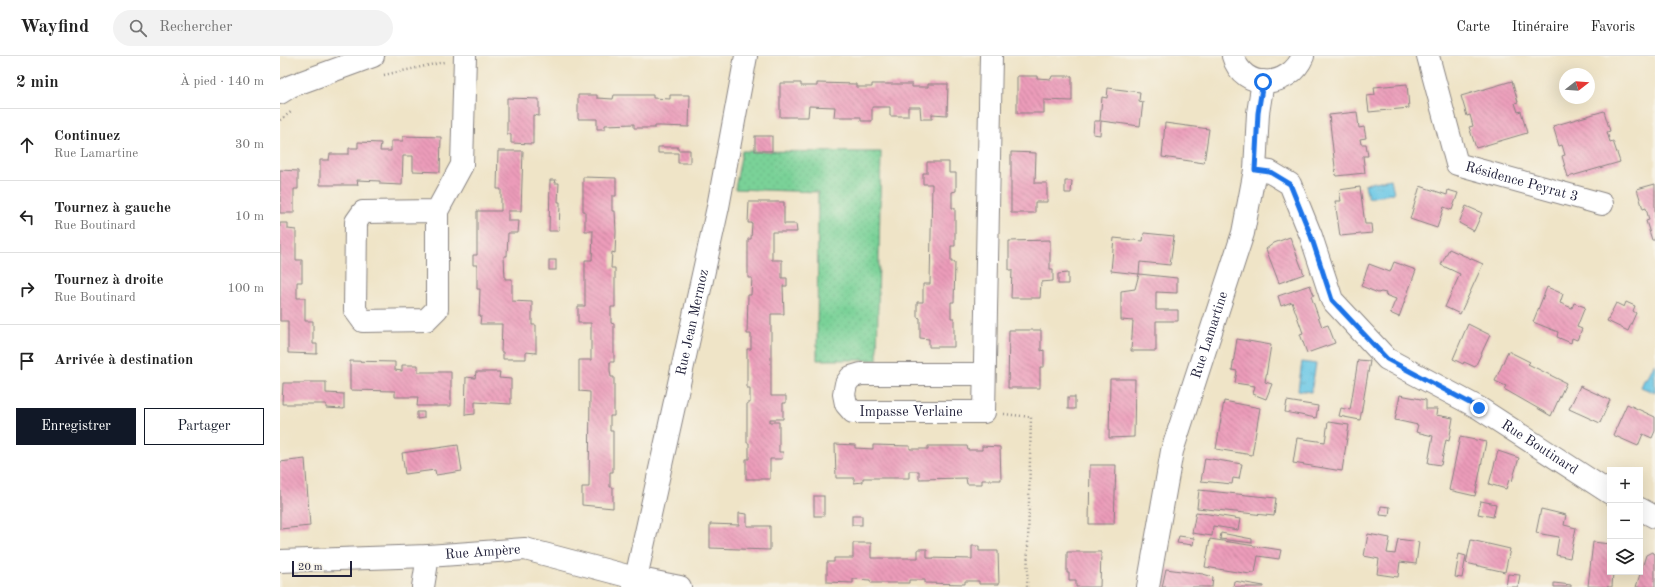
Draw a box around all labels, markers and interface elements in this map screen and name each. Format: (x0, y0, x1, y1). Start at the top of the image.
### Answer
search box (113, 10, 393, 46)
icon: search (127, 17, 149, 39)
text: Wayfind (20, 18, 89, 37)
text: Rechercher (159, 20, 232, 35)
text: Carte (1456, 20, 1490, 34)
text: Itinéraire (1512, 20, 1569, 34)
text: Favoris (1591, 20, 1635, 34)
north arrow (1559, 68, 1595, 104)
route start (1254, 73, 1272, 91)
text: 2 min (16, 74, 59, 91)
text: À pied · 140 m (180, 75, 264, 88)
text: Continuez (54, 129, 120, 144)
icon: ahead (16, 134, 38, 156)
text: 30 m (235, 138, 264, 151)
text: Rue Lamartine (54, 147, 138, 160)
street label: Résidence Peyrat 3 (1464, 160, 1580, 204)
text: Tournez à gauche (54, 201, 171, 216)
icon: left (16, 206, 38, 228)
text: 10 m (235, 210, 264, 223)
text: Rue Boutinard (54, 219, 136, 232)
street label: Rue Jean Mermoz (674, 268, 711, 377)
text: Tournez à droite (54, 273, 164, 288)
icon: right (16, 278, 38, 300)
text: 100 m (227, 282, 264, 295)
street label: Rue Lamartine (1189, 290, 1230, 380)
text: Rue Boutinard (54, 291, 136, 304)
icon: arrive (16, 350, 38, 372)
text: Arrivée à destination (54, 353, 193, 368)
route end (1470, 399, 1488, 417)
street label: Impasse Verlaine (859, 405, 963, 419)
button: Enregistrer (16, 408, 136, 445)
button: Partager (144, 408, 264, 445)
street label: Rue Boutinard (1499, 417, 1580, 477)
map controls (1607, 467, 1643, 575)
button: + (1607, 467, 1643, 503)
button: − (1607, 503, 1643, 539)
button: layers (1607, 539, 1643, 575)
street label: Rue Ampère (445, 542, 521, 562)
scale bar (292, 559, 352, 578)
text: 20 m (298, 562, 323, 573)

